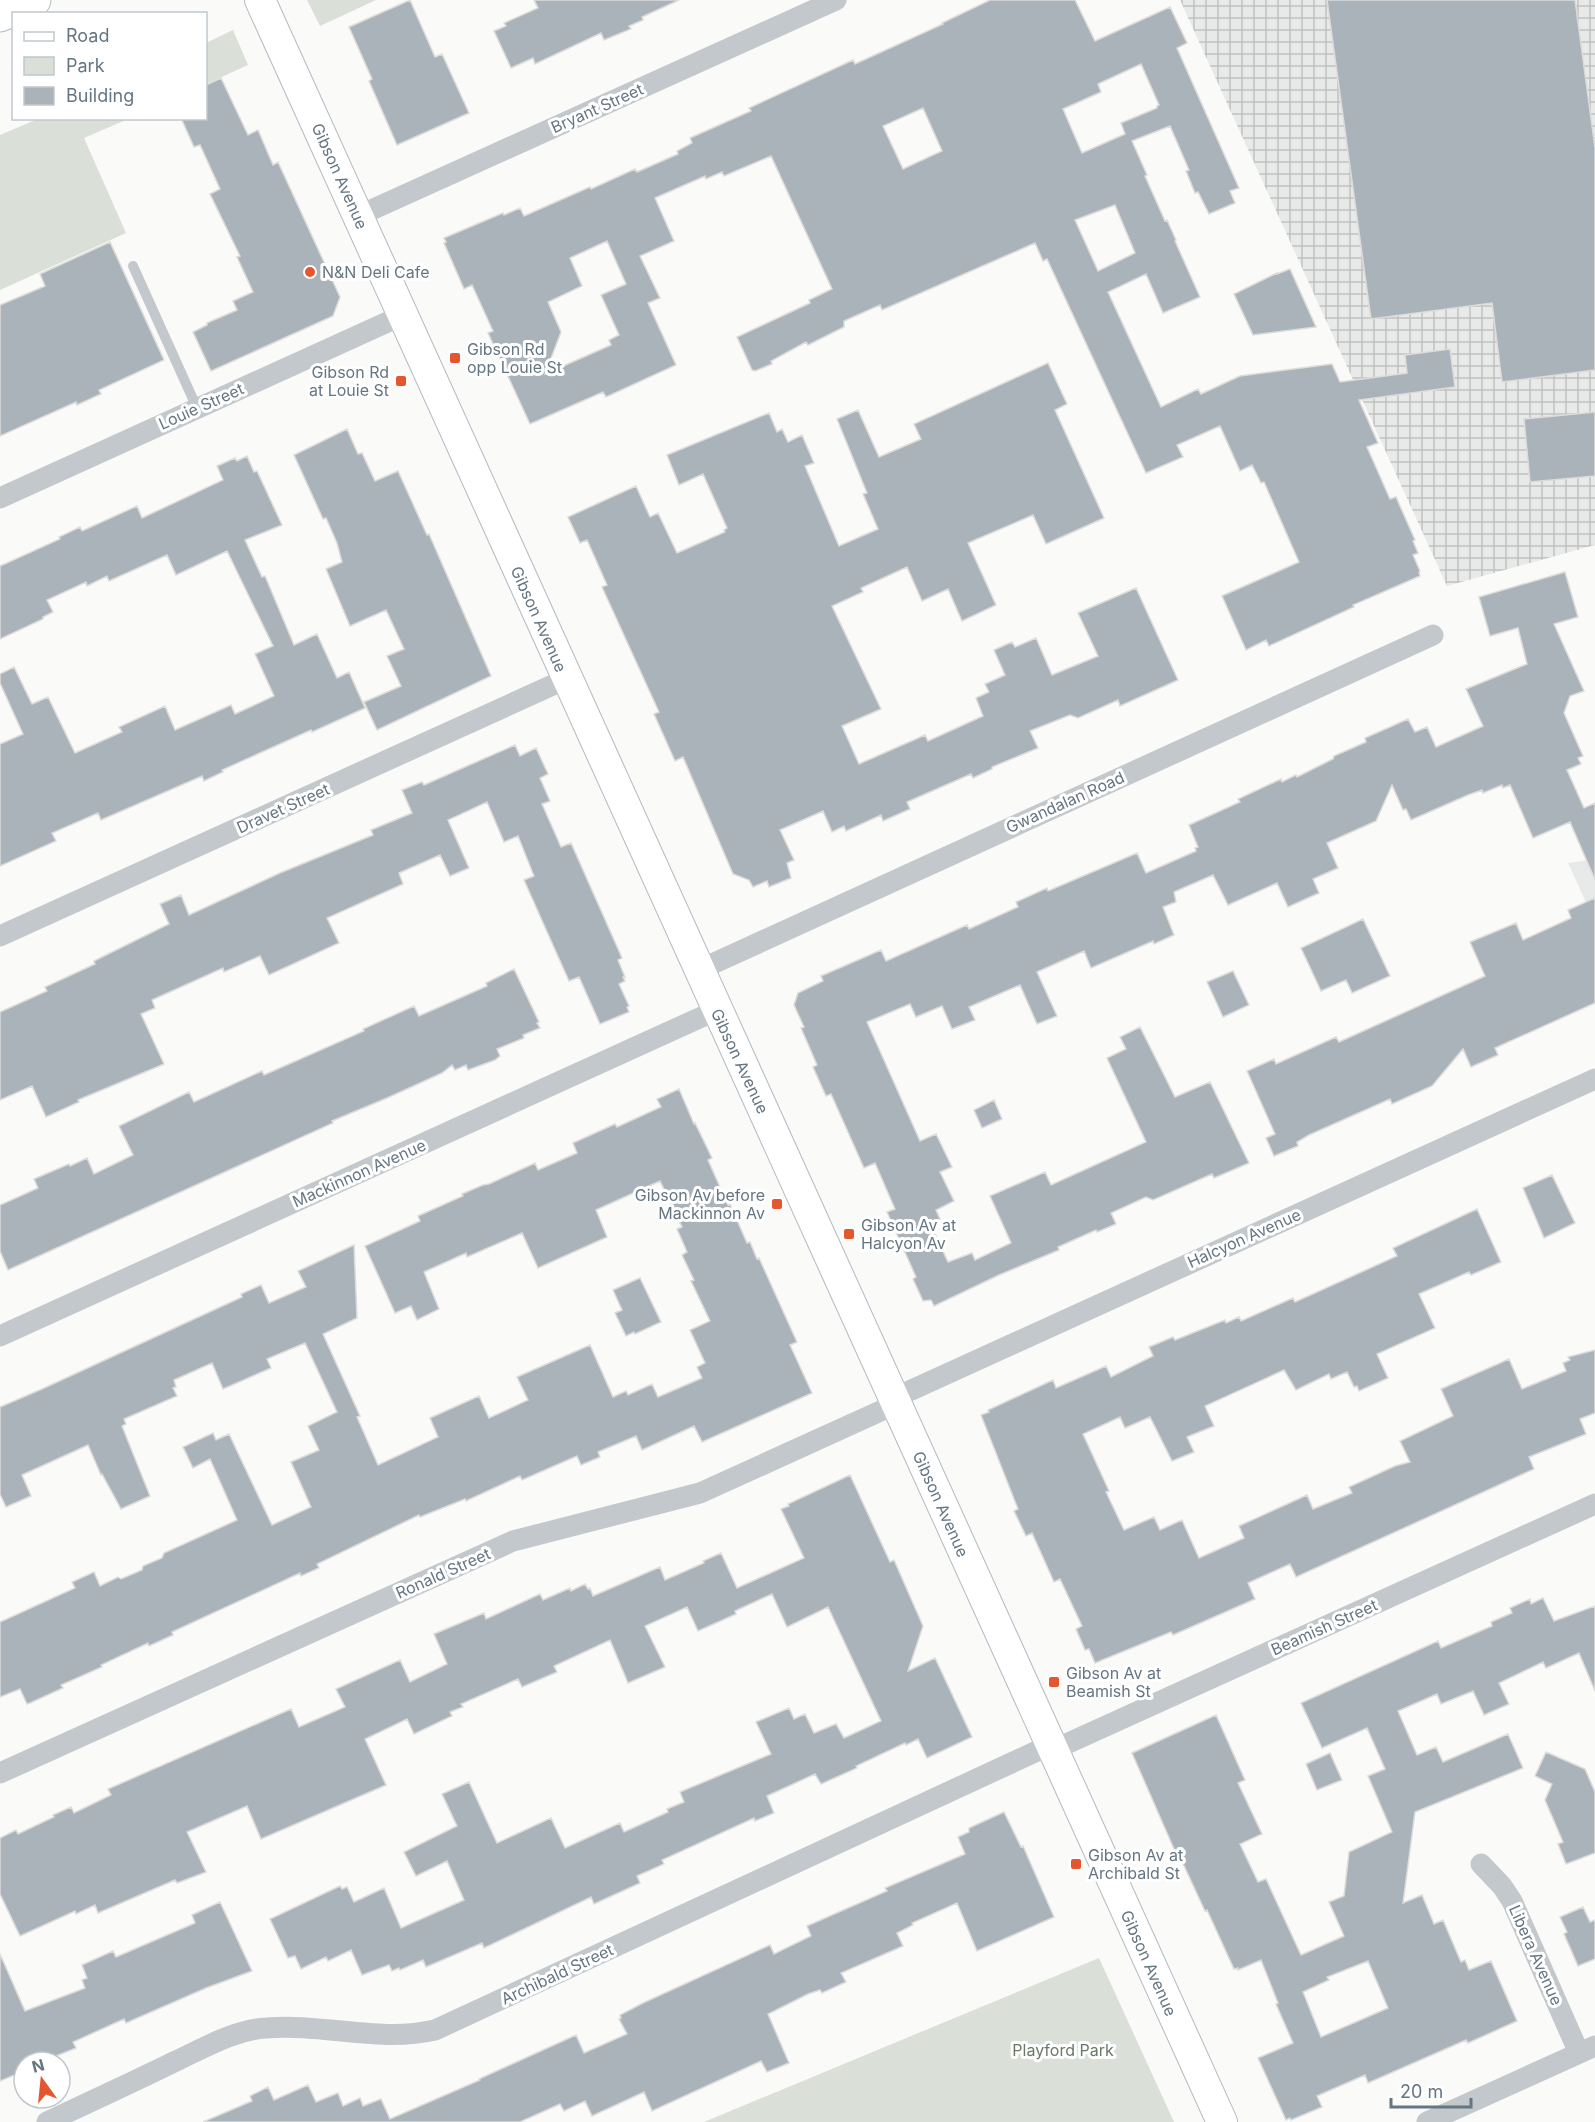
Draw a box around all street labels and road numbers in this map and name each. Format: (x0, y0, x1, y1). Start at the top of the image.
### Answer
street label: Bryant Street (548, 79, 646, 137)
street label: Gibson Avenue (308, 120, 372, 232)
street label: Louie Street (155, 378, 247, 434)
street label: Gibson Avenue (507, 563, 571, 675)
street label: Gwandalan Road (1003, 767, 1127, 837)
street label: Dravet Street (234, 779, 332, 837)
street label: Gibson Avenue (707, 1005, 773, 1117)
street label: Mackinnon Avenue (289, 1135, 429, 1211)
street label: Halcyon Avenue (1184, 1204, 1304, 1272)
street label: Gibson Avenue (909, 1448, 973, 1560)
street label: Ronald Street (393, 1543, 493, 1603)
street label: Beamish Street (1268, 1595, 1380, 1659)
street label: Libera Avenue (1505, 1902, 1567, 2008)
street label: Gibson Avenue (1117, 1907, 1181, 2019)
street label: Archibald Street (498, 1939, 616, 2009)

